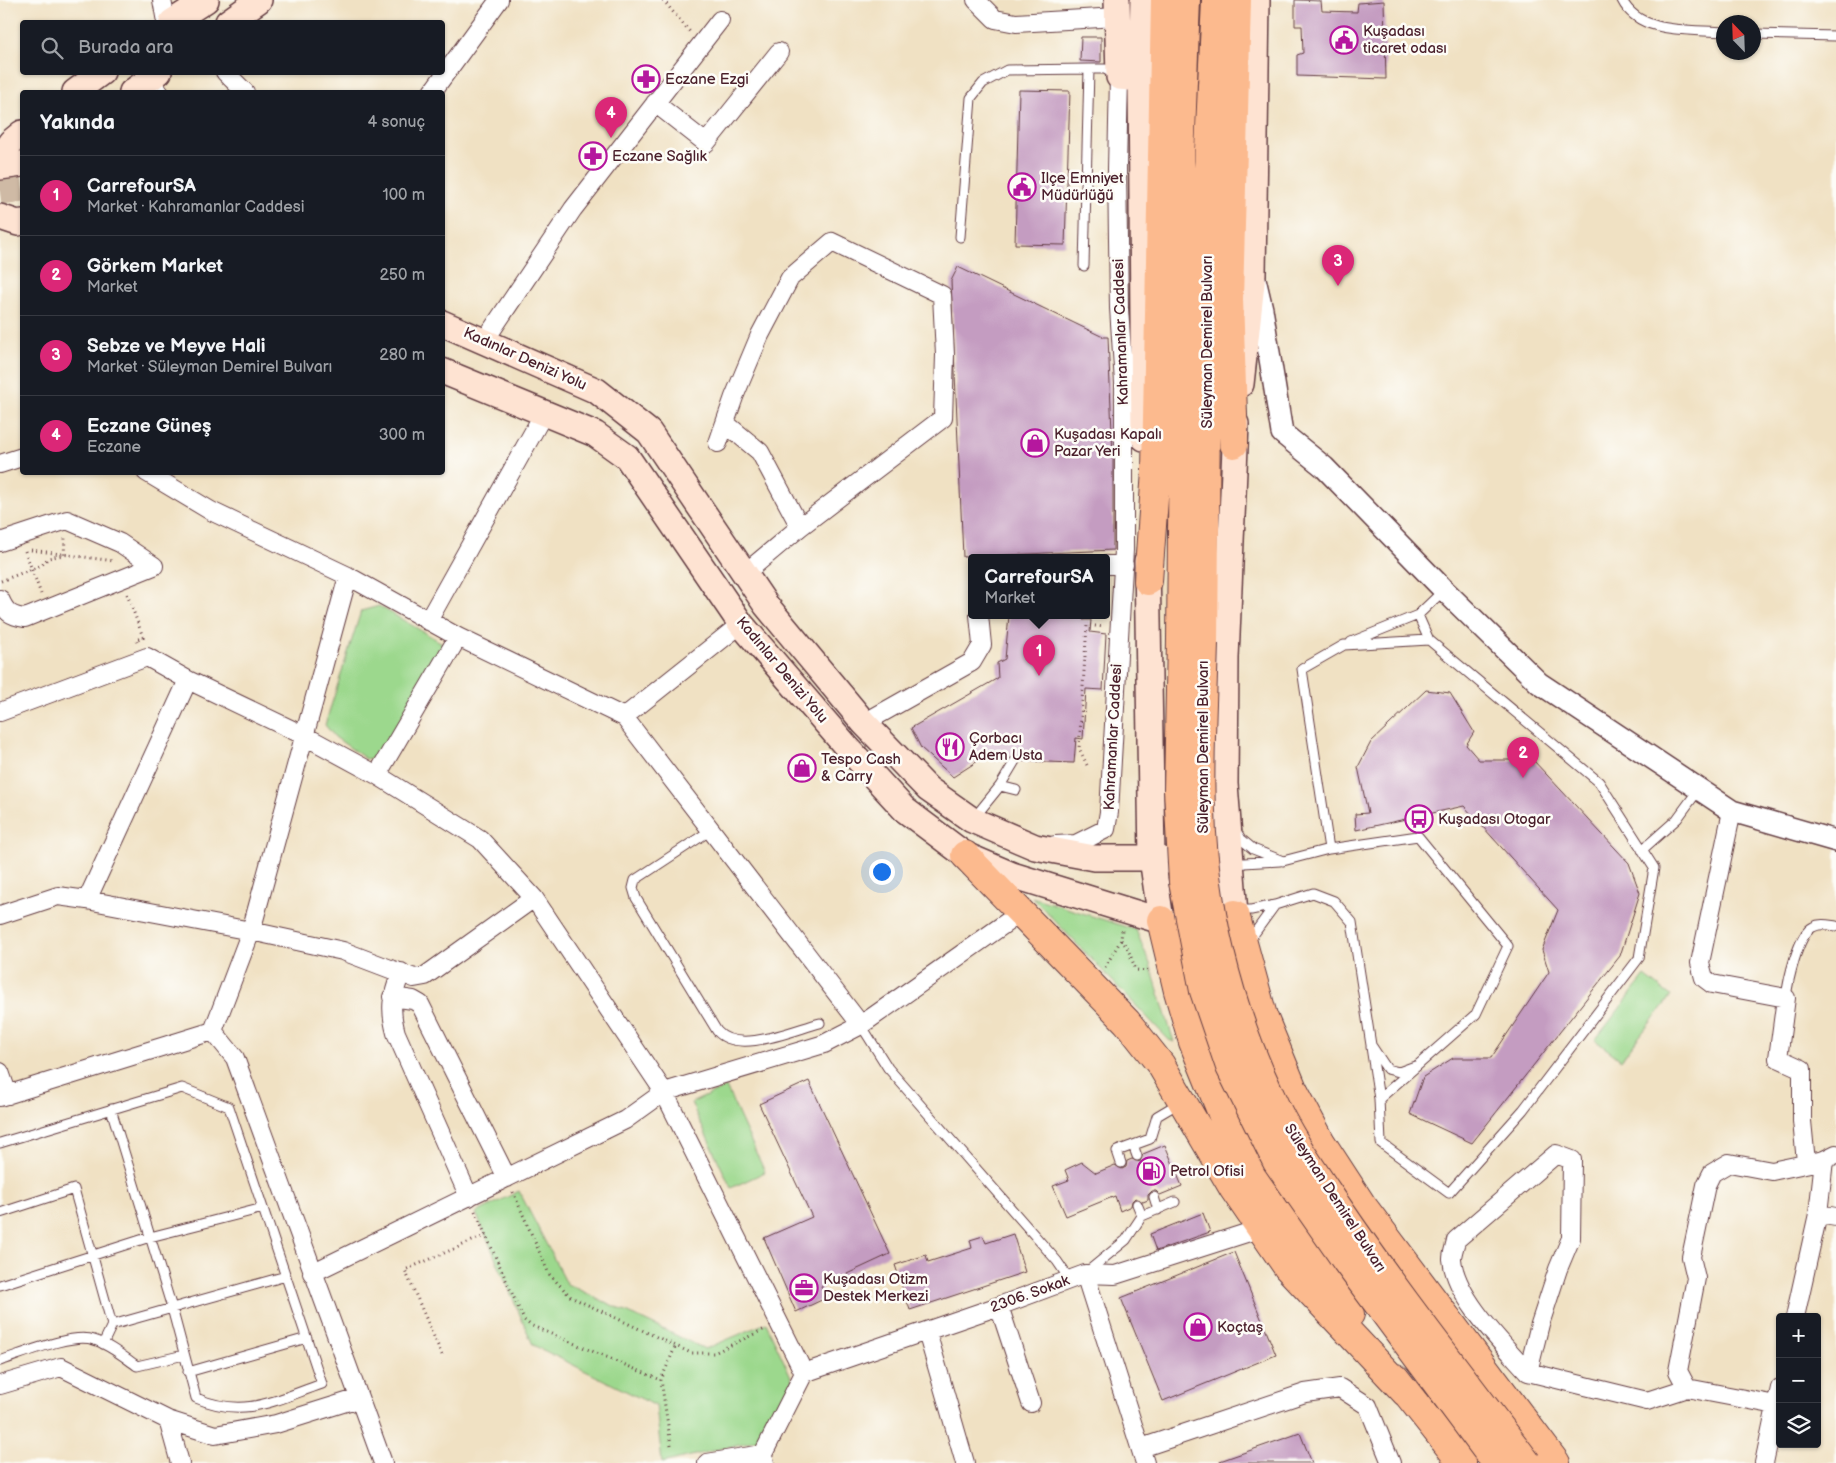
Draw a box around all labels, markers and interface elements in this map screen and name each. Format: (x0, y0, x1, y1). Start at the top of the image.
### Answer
north arrow (1716, 15, 1761, 60)
search box (20, 20, 445, 75)
place label: Kuşadası ticaret odası (1363, 22, 1447, 58)
public building icon: Kuşadası ticaret odası (1329, 25, 1359, 55)
icon: search (38, 34, 66, 62)
text: Burada ara (78, 36, 174, 59)
pharmacy icon: Eczane Ezgi (631, 64, 661, 94)
place label: Eczane Ezgi (665, 70, 749, 89)
pin: 4 (595, 97, 627, 138)
text: Yakında (40, 110, 115, 135)
text: 4 sonuç (368, 113, 425, 132)
pharmacy icon: Eczane Sağlık (578, 141, 608, 171)
place label: Eczane Sağlık (612, 147, 708, 166)
place label: Ilçe Emniyet Müdürlüğü (1041, 169, 1124, 205)
public building icon: Ilçe Emniyet Müdürlüğü (1007, 172, 1037, 202)
text: CarrefourSA (87, 175, 196, 198)
text: 1 (53, 186, 59, 205)
text: 100 m (382, 186, 425, 205)
text: Market · Kahramanlar Caddesi (87, 198, 305, 217)
pin: 3 (1322, 245, 1354, 286)
text: Görkem Market (87, 255, 223, 278)
street label: Süleyman Demirel Bulvarı (1198, 255, 1217, 429)
street label: Kahramanlar Caddesi (1109, 258, 1133, 406)
text: 2 (51, 266, 61, 285)
text: 250 m (379, 266, 425, 285)
text: Market (87, 278, 138, 297)
street label: Kadınlar Denizi Yolu (460, 323, 590, 395)
text: Sebze ve Meyve Hali (87, 335, 266, 358)
text: 3 (51, 346, 61, 365)
text: 280 m (379, 346, 425, 365)
text: Market · Süleyman Demirel Bulvarı (87, 358, 332, 377)
text: Eczane Güneş (87, 415, 211, 438)
place label: Kuşadası Kapalı Pazar Yeri (1054, 425, 1162, 461)
text: 4 (51, 426, 61, 445)
text: 300 m (379, 426, 425, 445)
shop icon: Kuşadası Kapalı Pazar Yeri (1020, 428, 1050, 458)
text: Eczane (87, 438, 141, 457)
popup (968, 554, 1110, 619)
text: CarrefourSA (985, 566, 1093, 589)
text: Market (985, 589, 1035, 608)
street label: Kadınlar Denizi Yolu (732, 613, 832, 727)
pin: 1 (1023, 635, 1055, 676)
street label: Süleyman Demirel Bulvarı (1194, 660, 1213, 834)
street label: Kahramanlar Caddesi (1100, 663, 1126, 811)
place label: Çorbacı Adem Usta (969, 729, 1043, 765)
restaurant icon: Çorbacı Adem Usta (935, 732, 965, 762)
pin: 2 (1507, 737, 1539, 778)
place label: Tespo Cash & Carry (821, 750, 901, 786)
shop icon: Tespo Cash & Carry (787, 753, 817, 783)
bus stop icon: Kuşadası Otogar (1404, 804, 1434, 834)
place label: Kuşadası Otogar (1438, 810, 1551, 829)
your location (869, 859, 895, 885)
street label: Süleyman Demirel Bulvarı (1280, 1120, 1390, 1276)
fuel station icon: Petrol Ofisi (1136, 1156, 1166, 1186)
place label: Petrol Ofisi (1170, 1162, 1244, 1181)
place label: Kuşadası Otizm Destek Merkezi (823, 1270, 928, 1306)
street label: 2306. Sokak (988, 1271, 1073, 1317)
office icon: Kuşadası Otizm Destek Merkezi (789, 1273, 819, 1303)
shop icon: Koçtaş (1183, 1312, 1213, 1342)
map controls (1776, 1313, 1821, 1448)
button: + (1776, 1313, 1821, 1358)
place label: Koçtaş (1217, 1318, 1264, 1337)
button: − (1776, 1358, 1821, 1403)
button: layers (1776, 1403, 1821, 1448)

